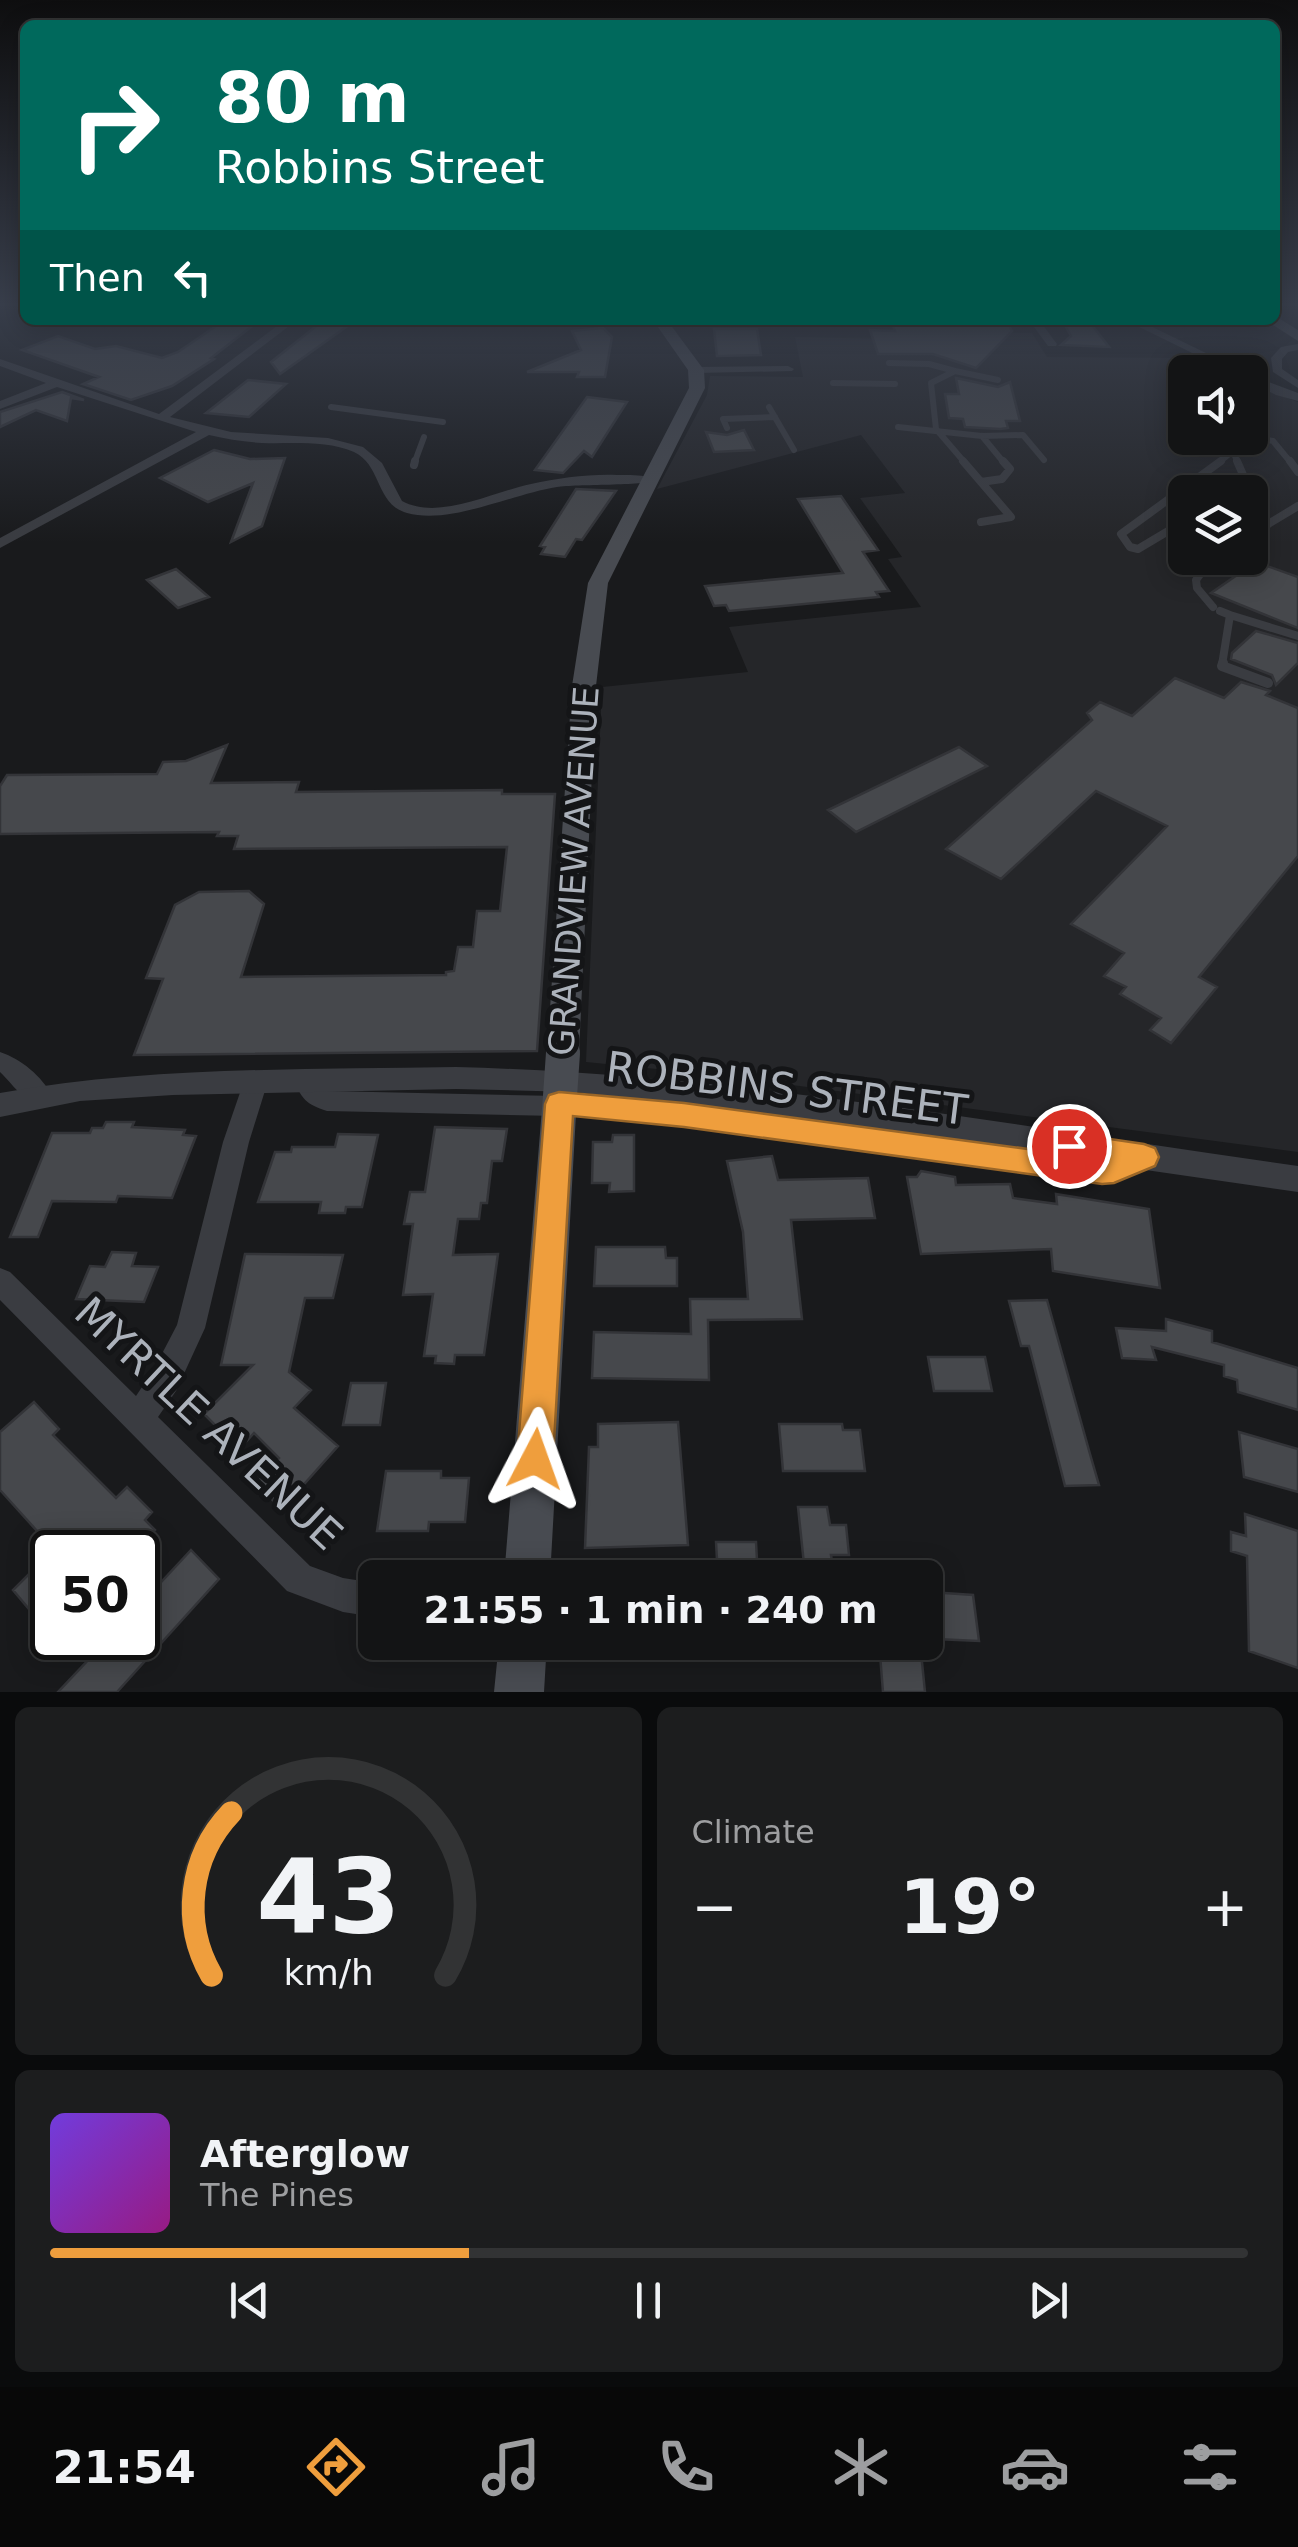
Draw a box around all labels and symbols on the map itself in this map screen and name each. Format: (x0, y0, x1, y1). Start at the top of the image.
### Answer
street label: GRANDVIEW AVENUE (541, 685, 607, 1057)
street label: ROBBINS STREET (603, 1042, 971, 1135)
pin (1027, 1104, 1112, 1189)
street label: MYRTLE AVENUE (65, 1287, 352, 1560)
position arrow (483, 1407, 587, 1511)
speed limit sign: 50 (30, 1530, 160, 1660)

